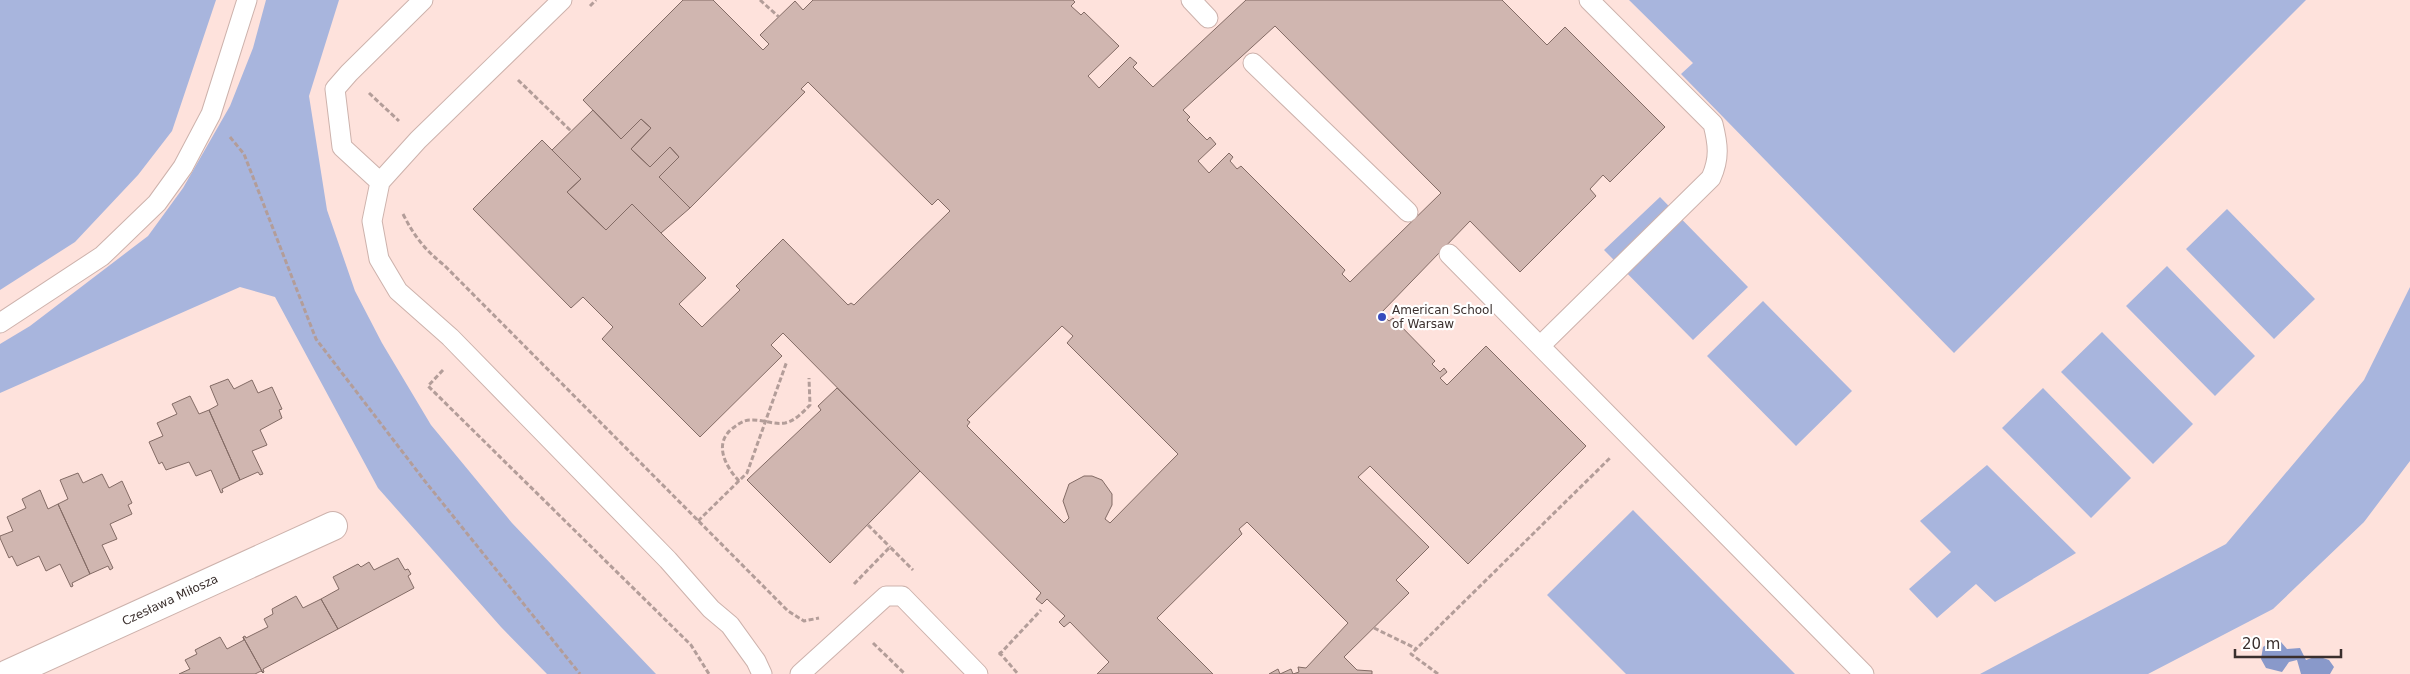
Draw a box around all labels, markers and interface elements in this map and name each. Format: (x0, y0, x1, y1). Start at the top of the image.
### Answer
place label: American School of Warsaw (1392, 303, 1493, 331)
marker: American School of Warsaw (1376, 311, 1388, 323)
street label: Czesława Miłosza (120, 572, 220, 628)
scale bar (2235, 626, 2341, 658)
text: 20 m (2242, 635, 2280, 653)

